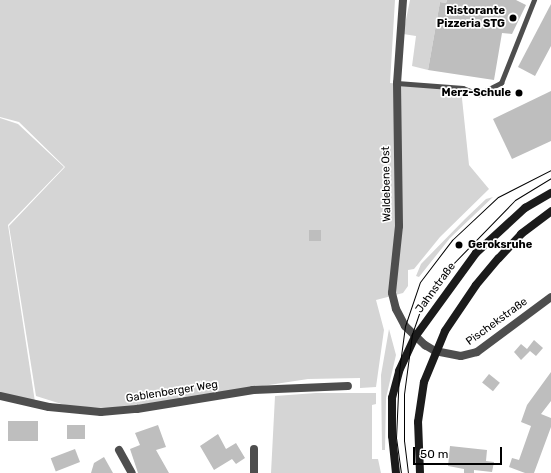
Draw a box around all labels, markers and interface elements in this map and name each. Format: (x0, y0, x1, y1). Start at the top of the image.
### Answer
place label: Ristorante Pizzeria STG (437, 5, 505, 31)
marker: Ristorante Pizzeria STG (508, 13, 518, 23)
place label: Merz-Schule (442, 86, 511, 100)
marker: Merz-Schule (514, 88, 524, 98)
street label: Waldebene Ost (380, 146, 394, 222)
place label: Geroksruhe (468, 238, 532, 252)
marker: Geroksruhe (453, 239, 465, 251)
street label: Jahnstraße (413, 260, 459, 316)
street label: Pischekstraße (464, 295, 530, 349)
street label: Gablenberger Weg (125, 378, 219, 406)
scale bar (415, 439, 504, 465)
text: 50 m (420, 447, 448, 461)

